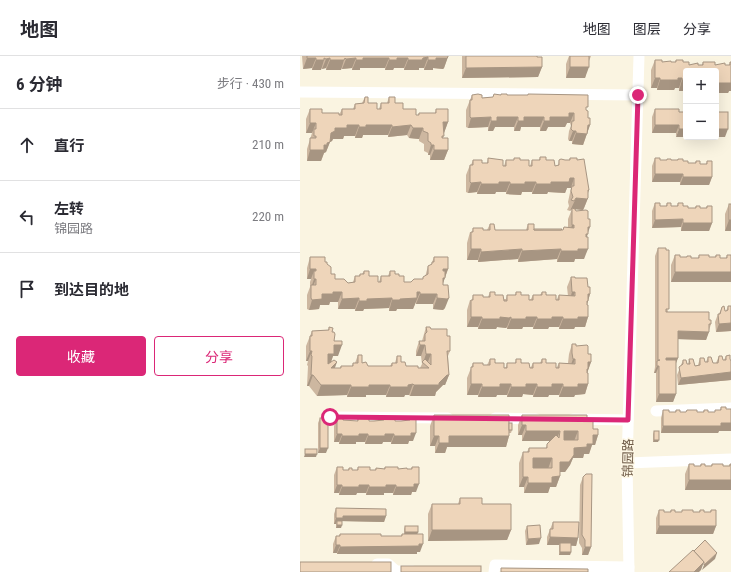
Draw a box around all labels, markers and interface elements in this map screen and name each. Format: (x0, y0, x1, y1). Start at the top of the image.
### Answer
text: 地图 (20, 18, 58, 41)
text: 地图 (583, 21, 611, 37)
text: 图层 (633, 21, 661, 37)
text: 分享 (683, 21, 711, 37)
map controls (683, 68, 719, 140)
button: + (683, 68, 719, 104)
text: 6 分钟 (16, 74, 63, 94)
text: 步行 · 430 m (217, 76, 284, 91)
route end (629, 86, 647, 104)
button: − (683, 104, 719, 140)
icon: ahead (16, 134, 38, 156)
text: 直行 (54, 137, 84, 155)
text: 210 m (252, 137, 284, 152)
text: 左转 (54, 200, 84, 218)
icon: left (16, 206, 38, 228)
text: 220 m (252, 209, 284, 224)
text: 锦园路 (54, 221, 93, 236)
icon: arrive (16, 278, 38, 300)
text: 到达目的地 (54, 281, 129, 299)
button: 收藏 (16, 336, 146, 376)
button: 分享 (154, 336, 284, 376)
route start (321, 408, 339, 426)
street label: 锦园路 (620, 438, 636, 478)

